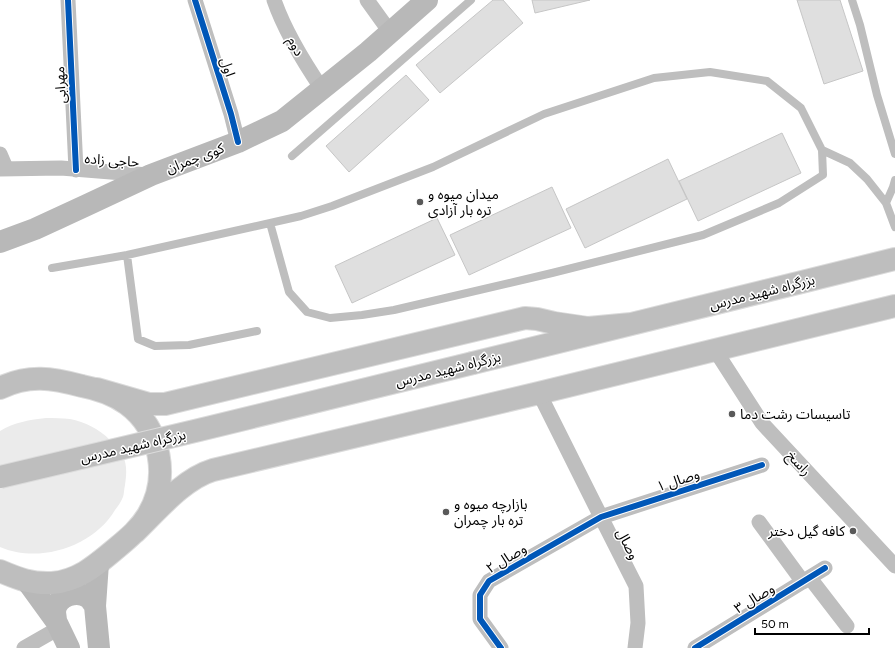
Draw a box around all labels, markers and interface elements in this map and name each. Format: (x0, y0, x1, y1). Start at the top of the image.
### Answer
street label: دوم (282, 34, 308, 60)
street label: اول (216, 55, 239, 79)
street label: مهرابی (51, 66, 70, 104)
street label: کوی چمران (164, 140, 227, 178)
street label: حاجی زاده (84, 150, 140, 171)
place label: میدان میوه و تره بار آزادی (428, 186, 499, 219)
marker: میدان میوه و تره بار آزادی (415, 197, 425, 207)
street label: بزرگراه شهید مدرس (708, 271, 817, 314)
street label: بزرگراه شهید مدرس (394, 348, 503, 391)
place label: تاسیسات رشت دما (740, 406, 850, 423)
marker: تاسیسات رشت دما (727, 409, 737, 419)
street label: بزرگراه شهید مدرس (79, 426, 188, 467)
street label: راسخ (781, 447, 814, 481)
street label: وصال ۱ (655, 466, 702, 495)
place label: بازارچه میوه و تره بار چمران (454, 496, 528, 530)
marker: بازارچه میوه و تره بار چمران (441, 507, 451, 517)
place label: کافه گیل دختر (767, 523, 845, 540)
street label: وصال (613, 526, 643, 563)
marker: کافه گیل دختر (848, 526, 858, 536)
street label: وصال ۲ (483, 540, 530, 577)
street label: وصال ۳ (731, 580, 778, 617)
scale bar (755, 610, 869, 636)
text: 50 m (761, 617, 789, 631)

